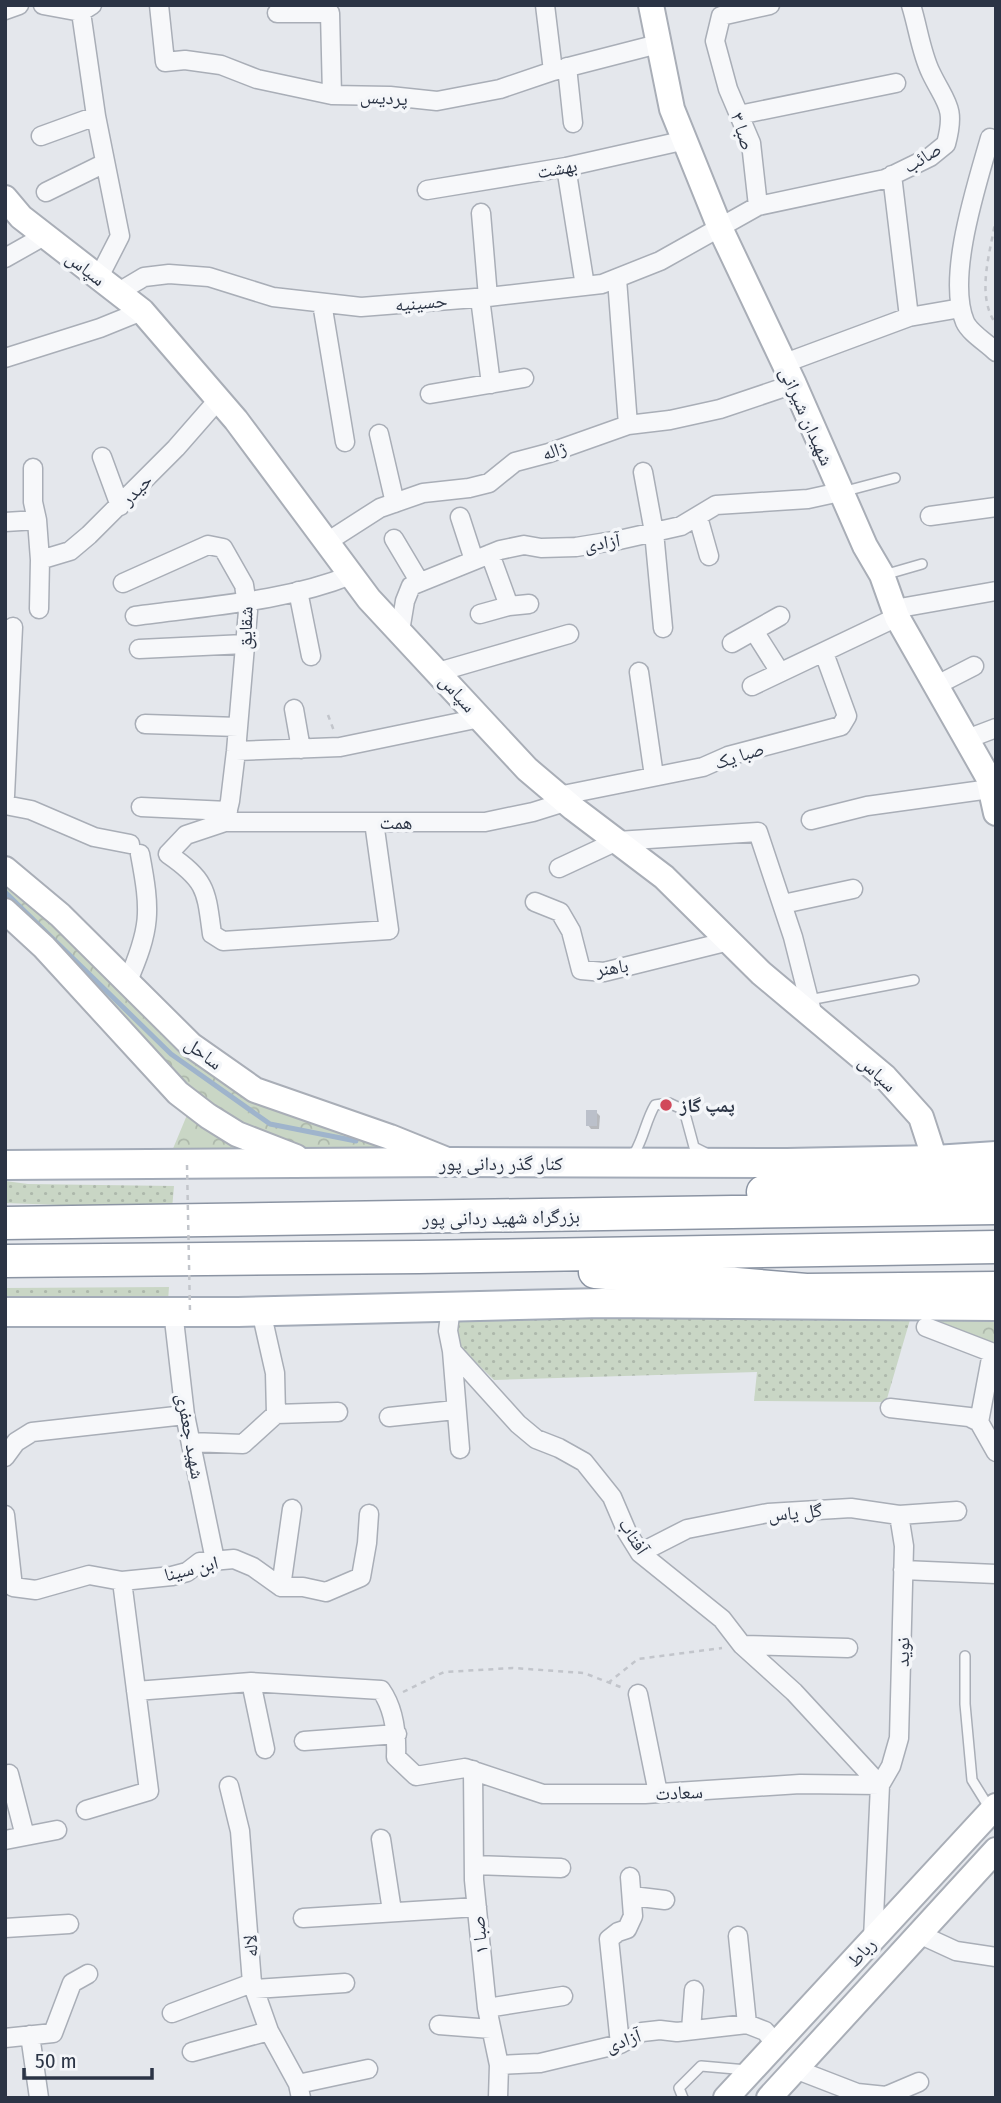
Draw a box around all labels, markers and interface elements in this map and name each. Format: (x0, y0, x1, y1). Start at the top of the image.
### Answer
street label: پردیس (359, 85, 408, 110)
street label: صبا ۳ (726, 109, 759, 153)
street label: صائب (899, 137, 946, 178)
street label: بهشت (535, 154, 579, 183)
street label: سپاس (61, 246, 110, 291)
street label: حسینیه (394, 289, 448, 316)
street label: شهیدان شیرانی (775, 363, 839, 469)
street label: ژاله (539, 436, 569, 465)
street label: حیدر (115, 469, 157, 511)
street label: آزادی (583, 528, 623, 557)
street label: شقایق (234, 606, 257, 650)
street label: سپاس (434, 670, 481, 717)
street label: صبا یک (711, 737, 767, 774)
street label: همت (379, 811, 413, 834)
street label: باهنر (593, 954, 630, 981)
street label: ساحل (181, 1032, 227, 1075)
street label: سپاس (854, 1050, 901, 1097)
place label: پمپ گاز (679, 1094, 735, 1117)
marker: پمپ گاز (658, 1097, 674, 1113)
street label: کنار گذر ردانی پور (438, 1152, 563, 1175)
street label: بزرگراه شهید ردانی پور (421, 1205, 580, 1231)
street label: شهید جعفری (172, 1391, 209, 1481)
street label: گل یاس (767, 1499, 823, 1526)
street label: آفتاب (614, 1514, 654, 1560)
street label: ابن سینا (162, 1551, 221, 1586)
street label: نوید (891, 1637, 914, 1667)
street label: سعادت (655, 1780, 703, 1805)
street label: صبا ۱ (466, 1915, 493, 1955)
street label: رباط (842, 1933, 881, 1972)
street label: لاله (238, 1934, 263, 1958)
street label: آزادی (602, 2023, 645, 2057)
scale bar (24, 2036, 152, 2080)
text: 50 m (35, 2048, 77, 2074)

